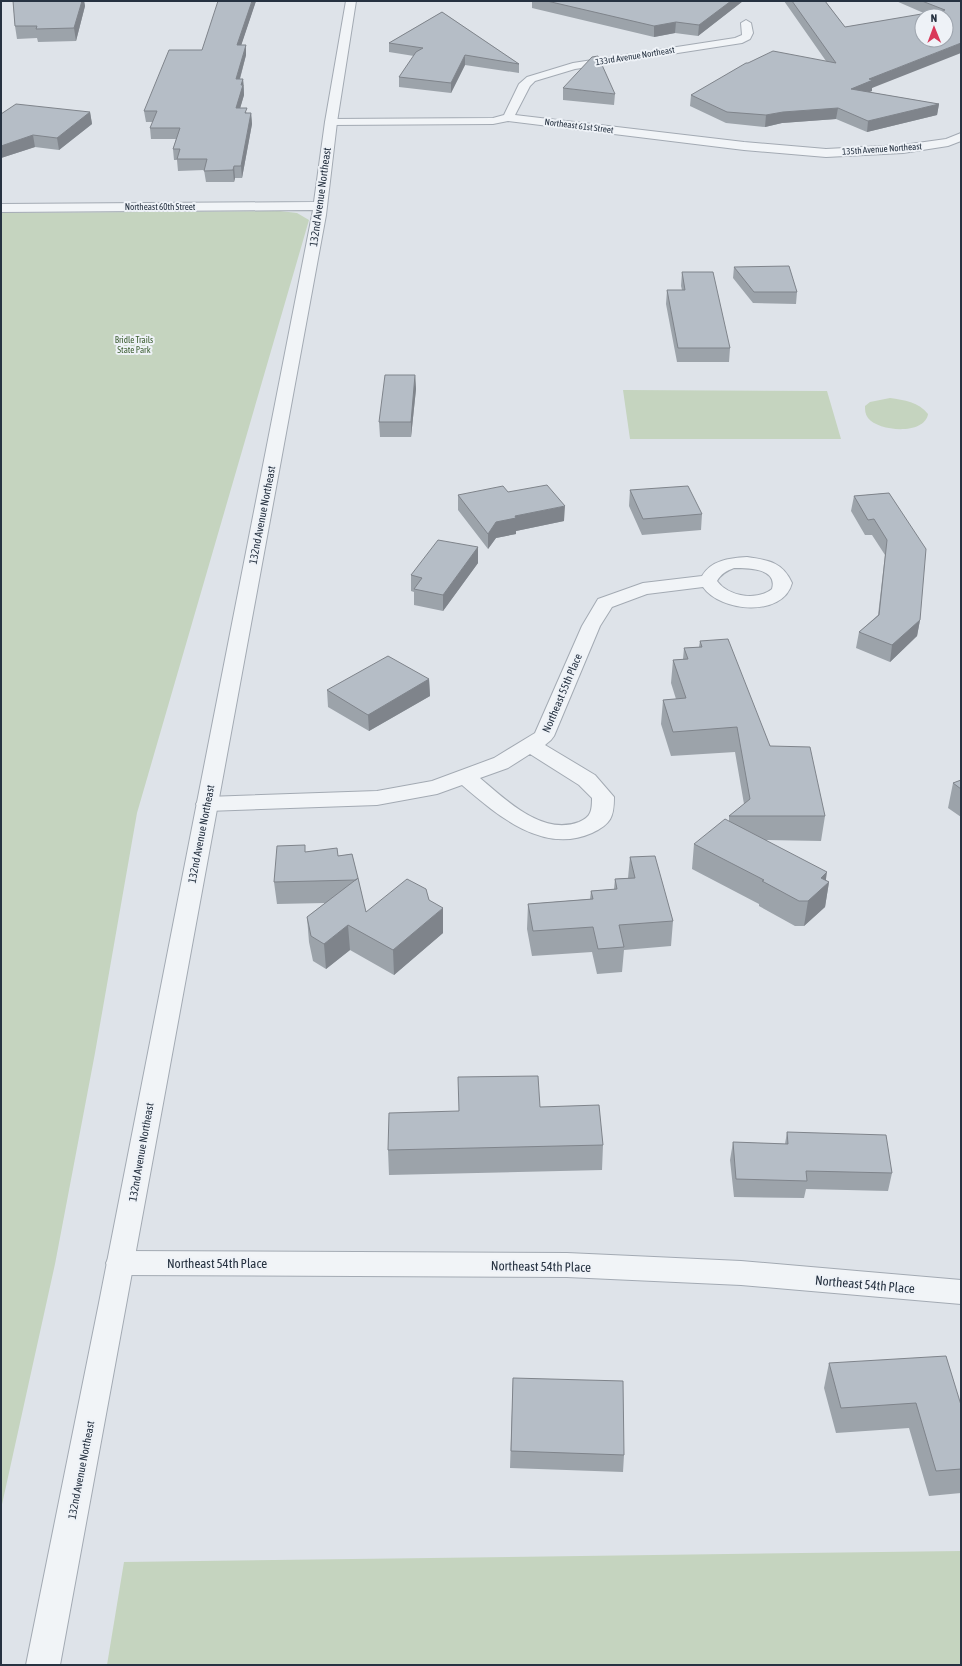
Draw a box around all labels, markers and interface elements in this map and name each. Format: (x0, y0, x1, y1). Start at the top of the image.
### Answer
north arrow (914, 8, 954, 48)
text: N (930, 12, 937, 24)
street label: 133rd Avenue Northeast (595, 45, 676, 67)
street label: Northeast 61st Street (544, 117, 615, 135)
street label: 135th Avenue Northeast (842, 141, 923, 157)
street label: 132nd Avenue Northeast (307, 147, 333, 247)
street label: Northeast 60th Street (125, 202, 196, 212)
park label: Bridle Trails State Park (115, 335, 153, 355)
street label: 132nd Avenue Northeast (247, 465, 277, 565)
street label: Northeast 55th Place (540, 652, 584, 734)
street label: 132nd Avenue Northeast (186, 784, 216, 884)
street label: 132nd Avenue Northeast (126, 1102, 156, 1202)
street label: Northeast 54th Place (167, 1256, 267, 1271)
street label: Northeast 54th Place (491, 1258, 591, 1275)
street label: Northeast 54th Place (814, 1273, 916, 1296)
street label: 132nd Avenue Northeast (66, 1420, 96, 1520)

